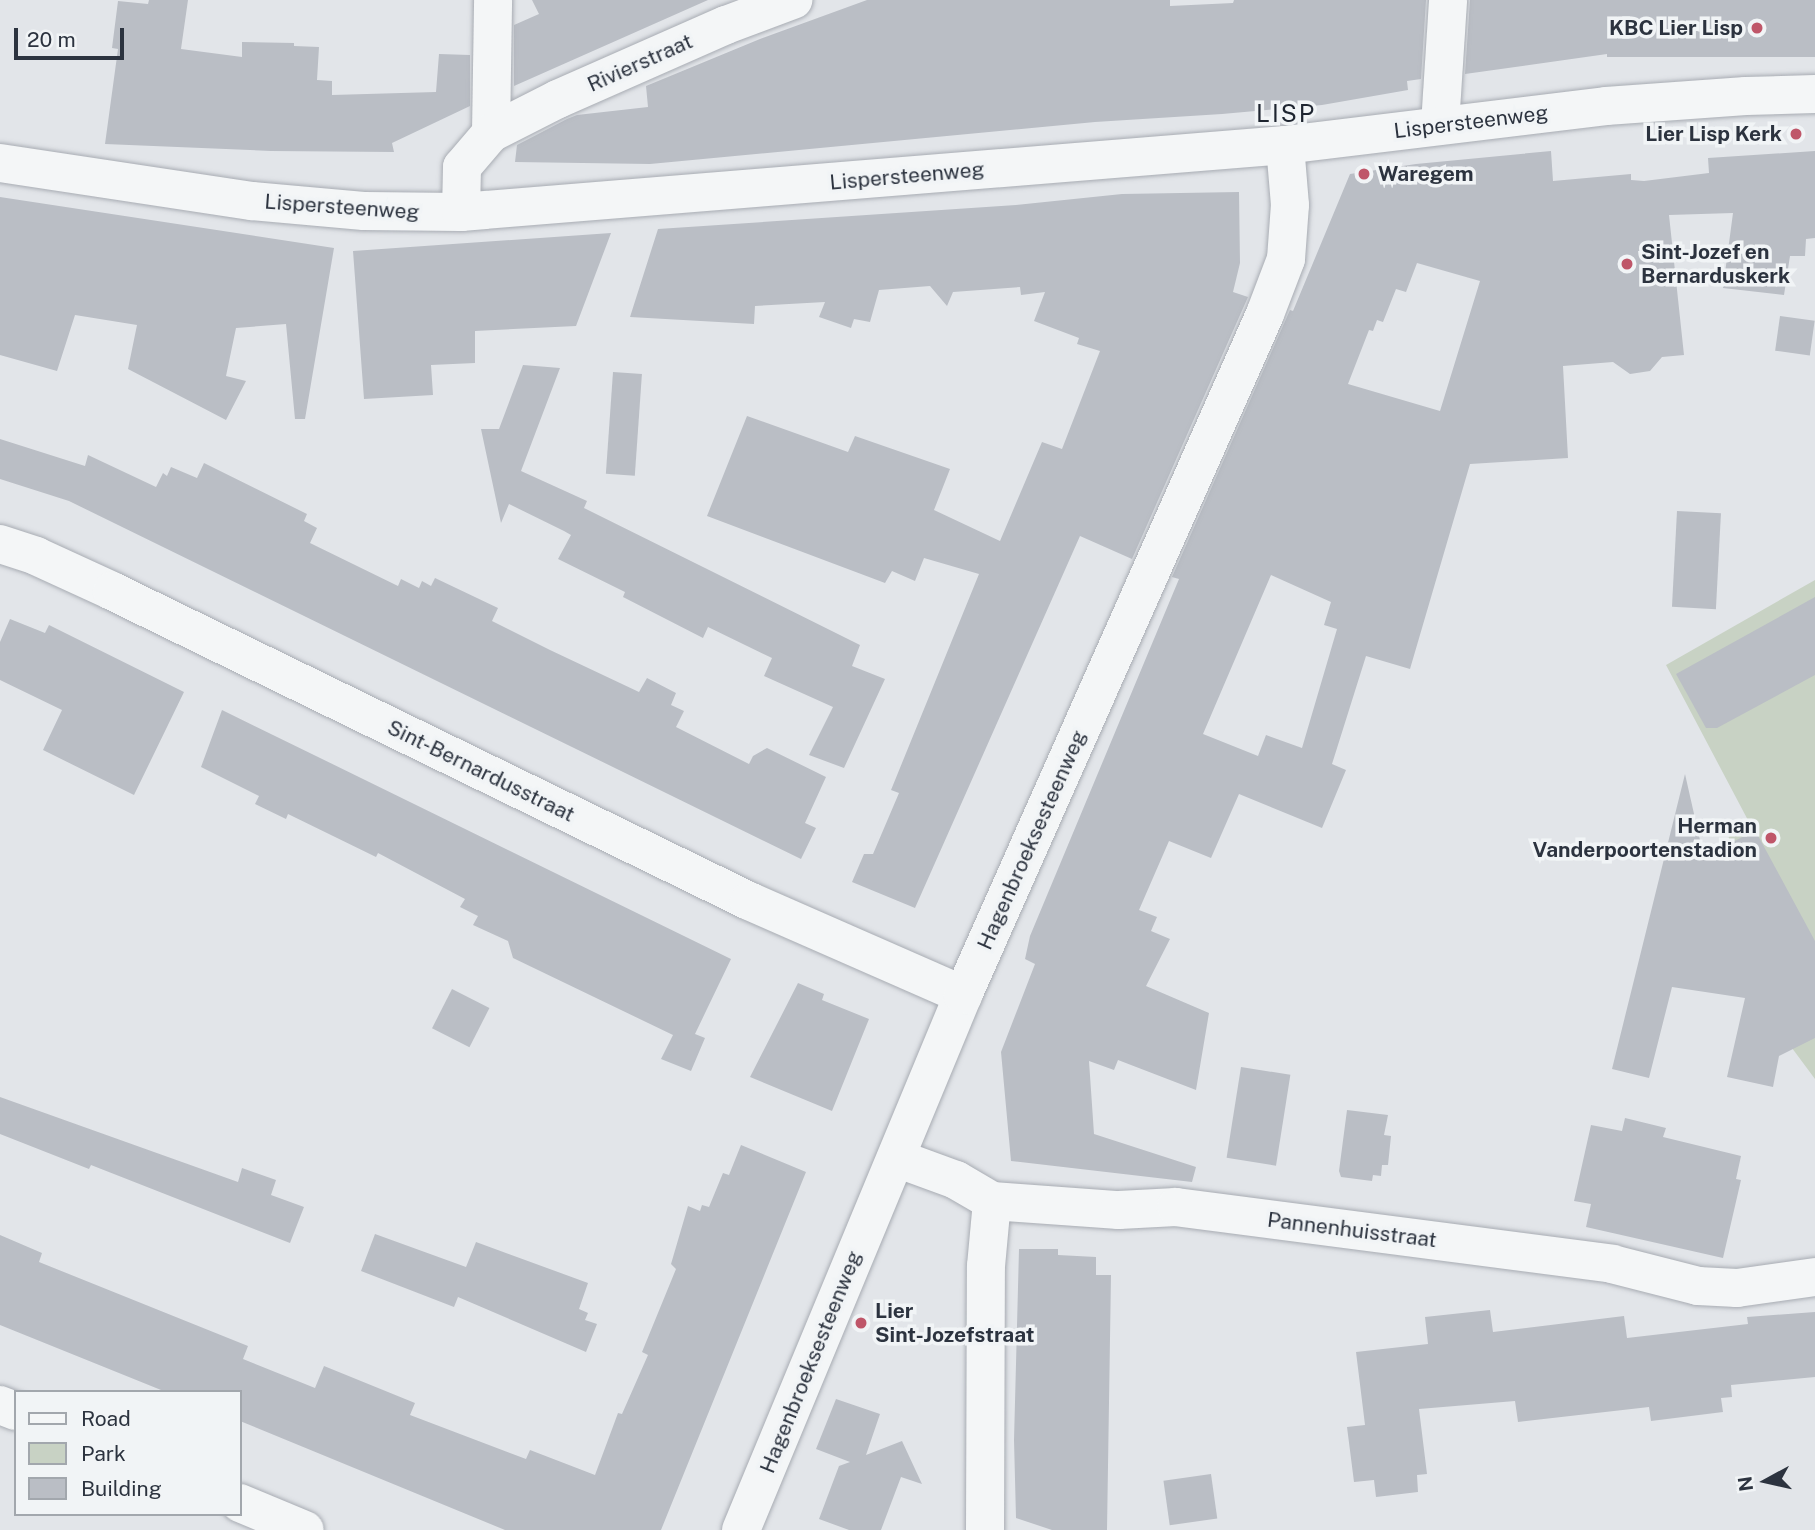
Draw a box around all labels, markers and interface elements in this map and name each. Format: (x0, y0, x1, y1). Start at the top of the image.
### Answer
scale bar (18, 14, 128, 58)
place label: KBC Lier Lisp (1609, 15, 1743, 41)
marker: KBC Lier Lisp (1749, 20, 1765, 36)
text: 20 m (27, 27, 76, 52)
street label: Rivierstraat (584, 29, 696, 97)
district label: LISP (1257, 100, 1315, 128)
street label: Lispersteenweg (1392, 100, 1550, 144)
place label: Lier Lisp Kerk (1645, 121, 1782, 147)
marker: Lier Lisp Kerk (1788, 126, 1804, 142)
street label: Lispersteenweg (829, 157, 985, 195)
place label: Waregem (1378, 161, 1474, 187)
marker: Waregem (1356, 166, 1372, 182)
street label: Lispersteenweg (264, 189, 420, 225)
place label: Sint-Jozef en Bernarduskerk (1641, 239, 1790, 289)
marker: Sint-Jozef en Bernarduskerk (1619, 256, 1635, 272)
street label: Sint-Bernardusstraat (383, 715, 579, 827)
street label: Hagenbroeksesteenweg (972, 726, 1092, 954)
place label: Herman Vanderpoortenstadion (1533, 813, 1757, 863)
marker: Herman Vanderpoortenstadion (1763, 830, 1779, 846)
street label: Pannenhuisstraat (1266, 1207, 1438, 1253)
street label: Hagenbroeksesteenweg (755, 1247, 867, 1477)
place label: Lier Sint-Jozefstraat (875, 1298, 1034, 1348)
marker: Lier Sint-Jozefstraat (853, 1315, 869, 1331)
legend (14, 1390, 242, 1516)
text: Road (81, 1406, 131, 1431)
text: Park (81, 1441, 126, 1466)
north arrow (1731, 1446, 1801, 1516)
text: N (1733, 1475, 1757, 1493)
text: Building (81, 1476, 162, 1501)

